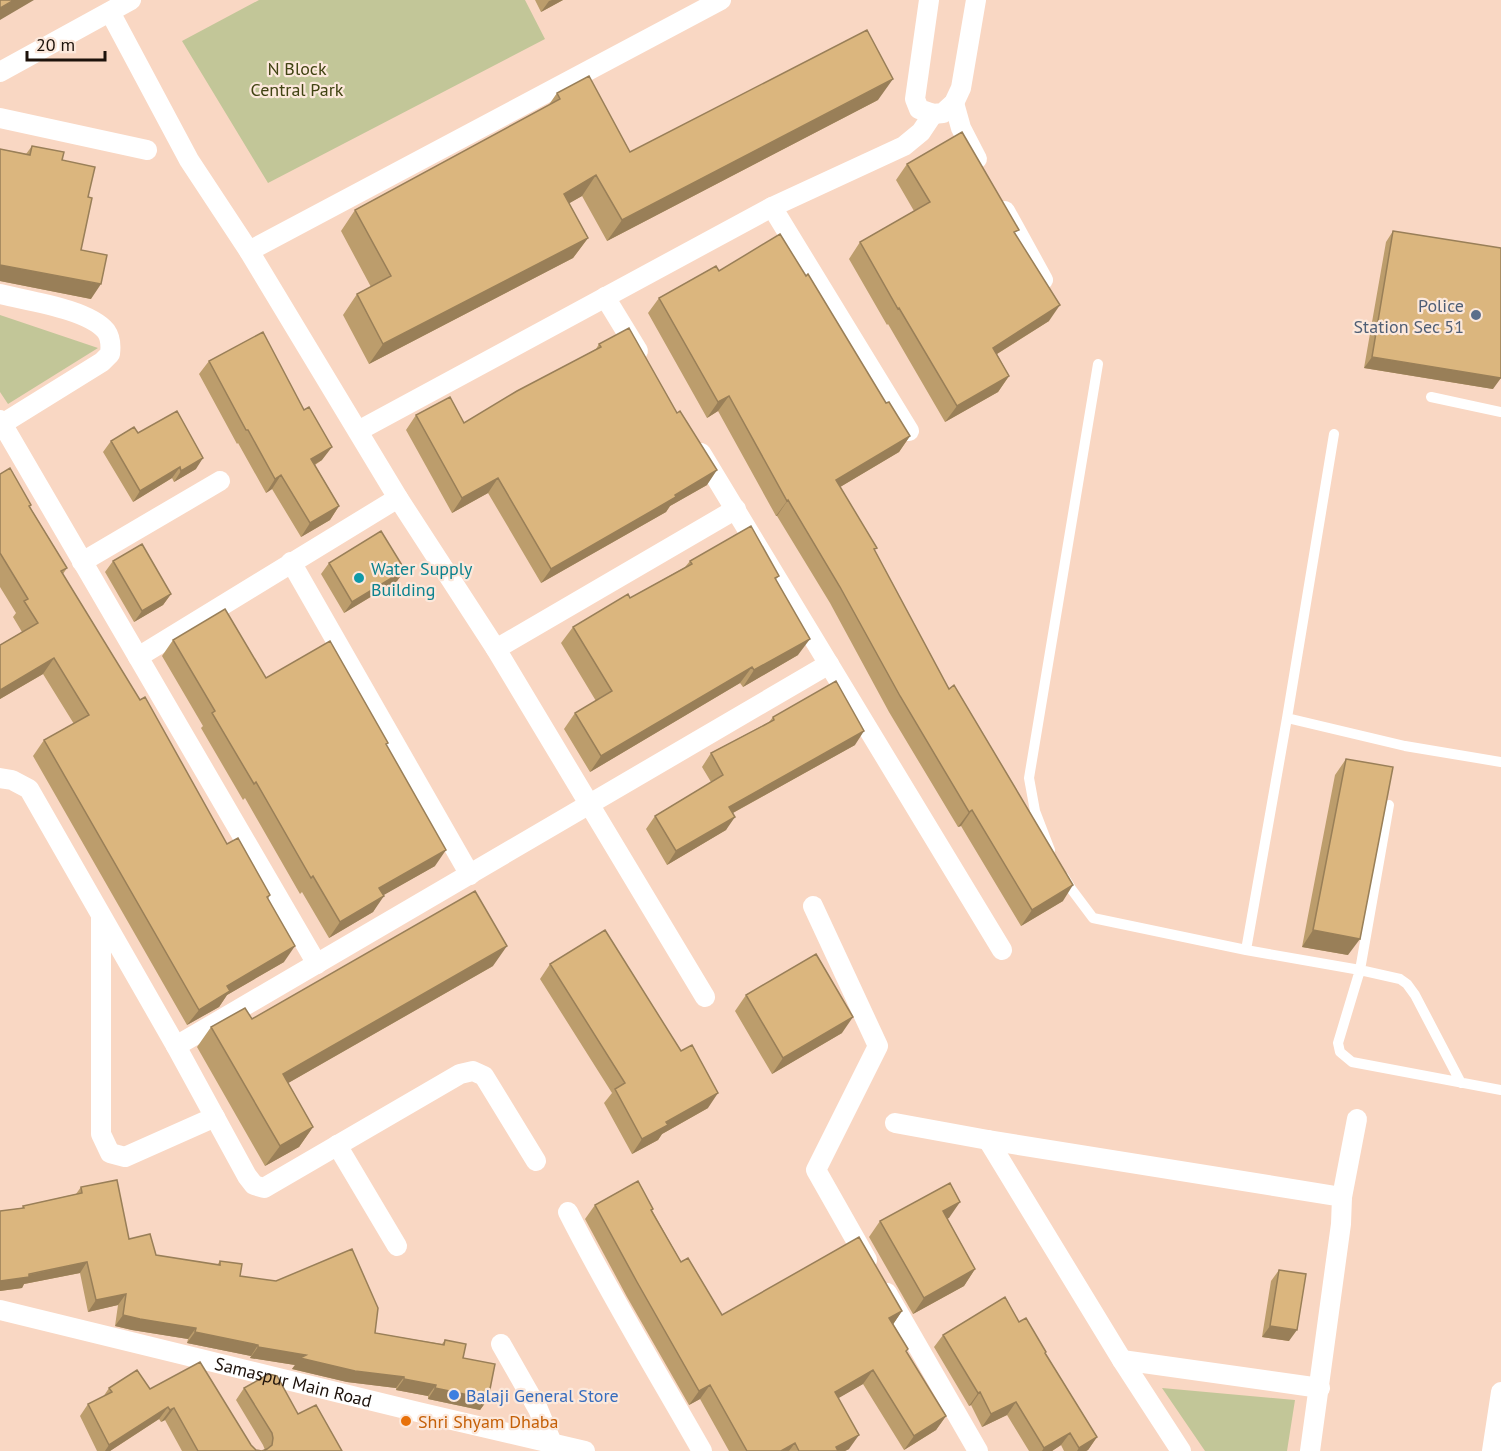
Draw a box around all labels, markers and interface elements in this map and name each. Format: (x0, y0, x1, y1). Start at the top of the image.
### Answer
scale bar (27, 24, 105, 62)
text: 20 m (36, 33, 75, 56)
park label: N Block Central Park (251, 57, 344, 101)
place label: Police Station Sec 51 (1354, 294, 1464, 338)
marker: Police Station Sec 51 (1469, 308, 1483, 322)
place label: Water Supply Building (371, 557, 473, 601)
marker: Water Supply Building (352, 571, 366, 585)
street label: Samaspur Main Road (213, 1351, 374, 1412)
place label: Balaji General Store (466, 1384, 619, 1407)
marker: Balaji General Store (447, 1388, 461, 1402)
place label: Shri Shyam Dhaba (418, 1410, 559, 1433)
marker: Shri Shyam Dhaba (399, 1414, 413, 1428)

